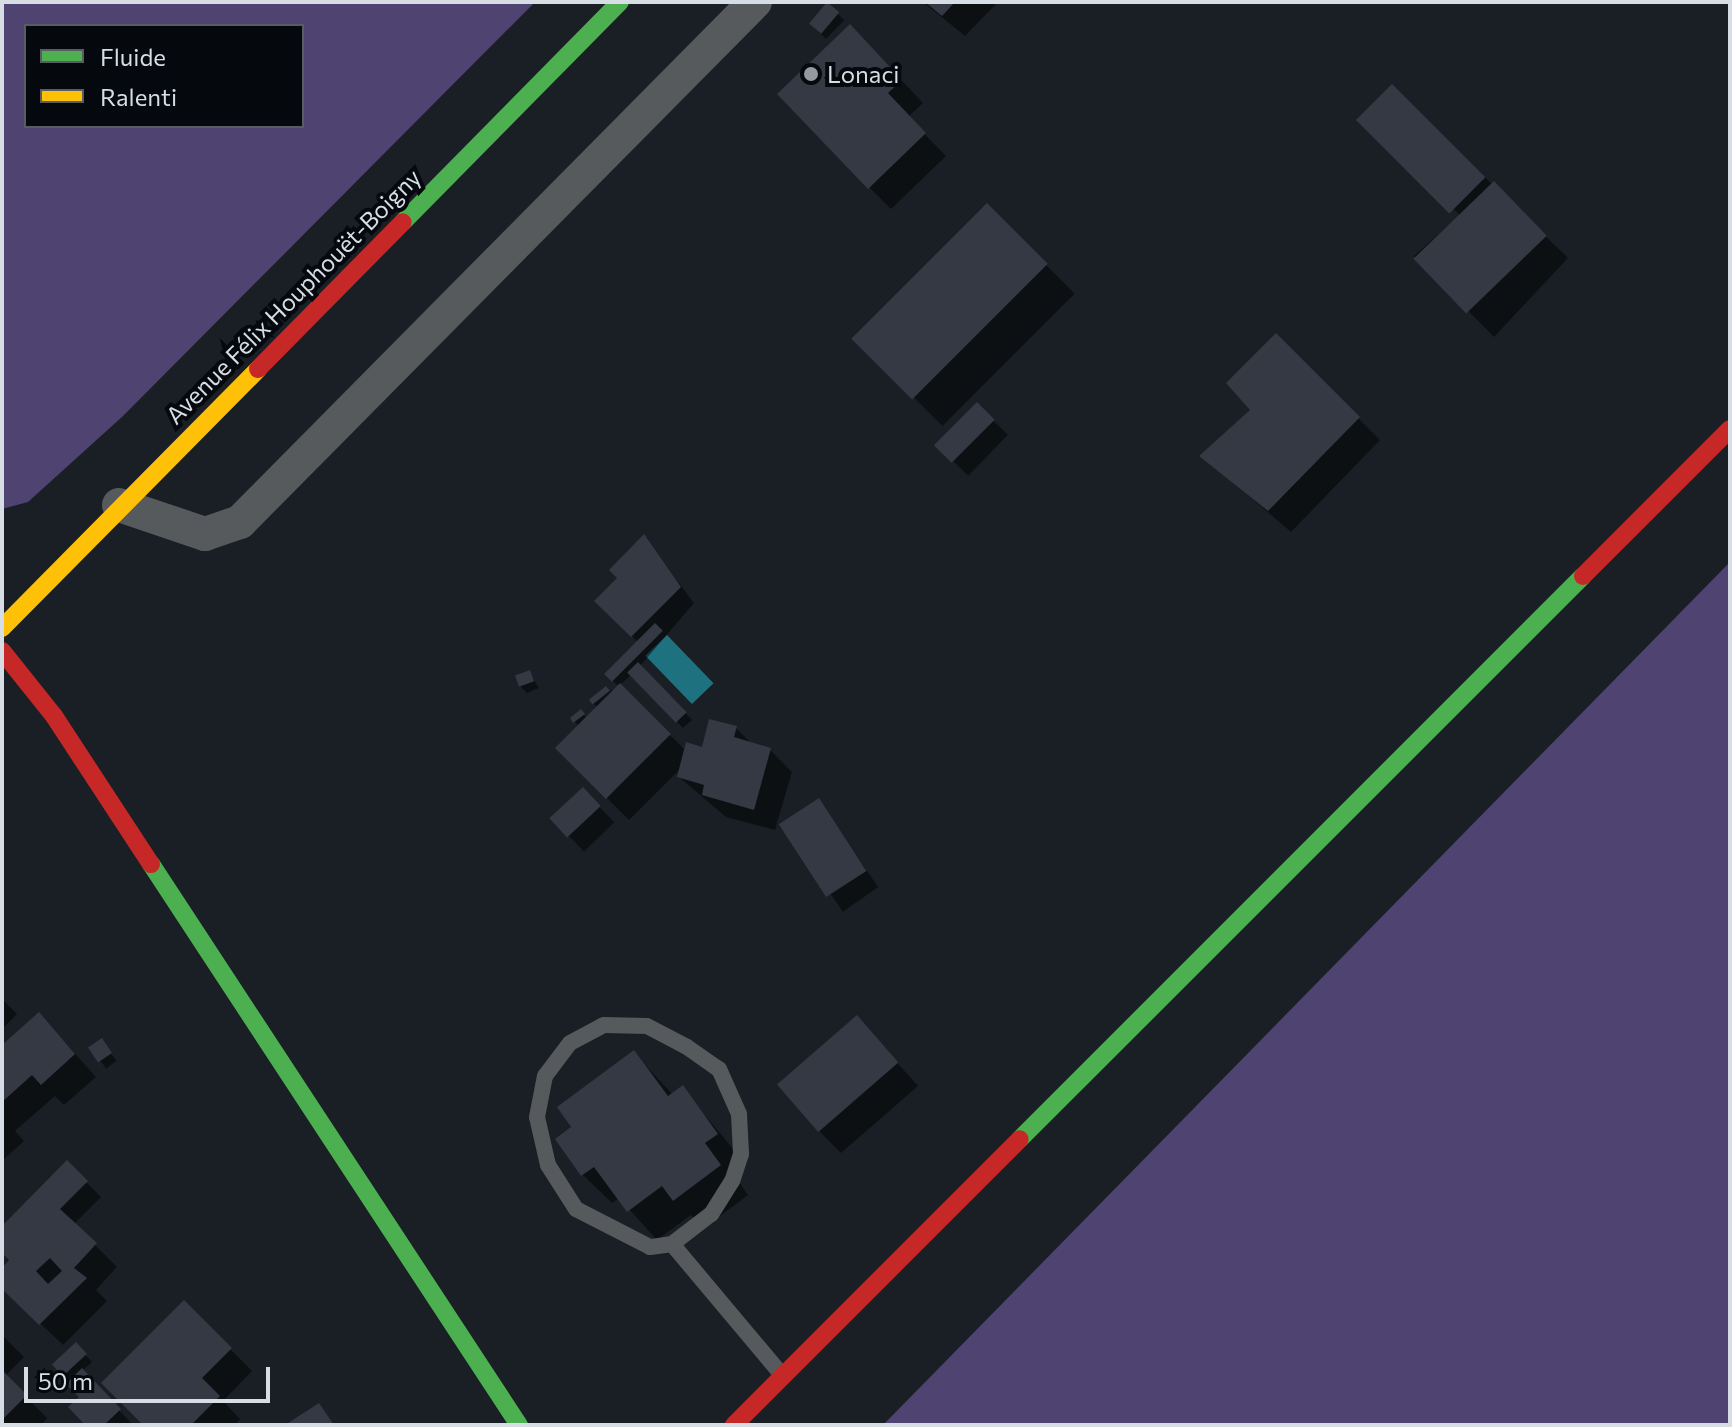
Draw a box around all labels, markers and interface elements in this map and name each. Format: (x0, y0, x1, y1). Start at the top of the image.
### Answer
legend (24, 24, 304, 128)
text: Fluide (100, 42, 166, 71)
place label: Lonaci (827, 60, 899, 88)
marker: Lonaci (802, 65, 820, 83)
text: Ralenti (100, 82, 177, 111)
street label: Avenue Félix Houphouët-Boigny (159, 162, 427, 430)
scale bar (28, 1351, 274, 1401)
text: 50 m (38, 1366, 93, 1395)

